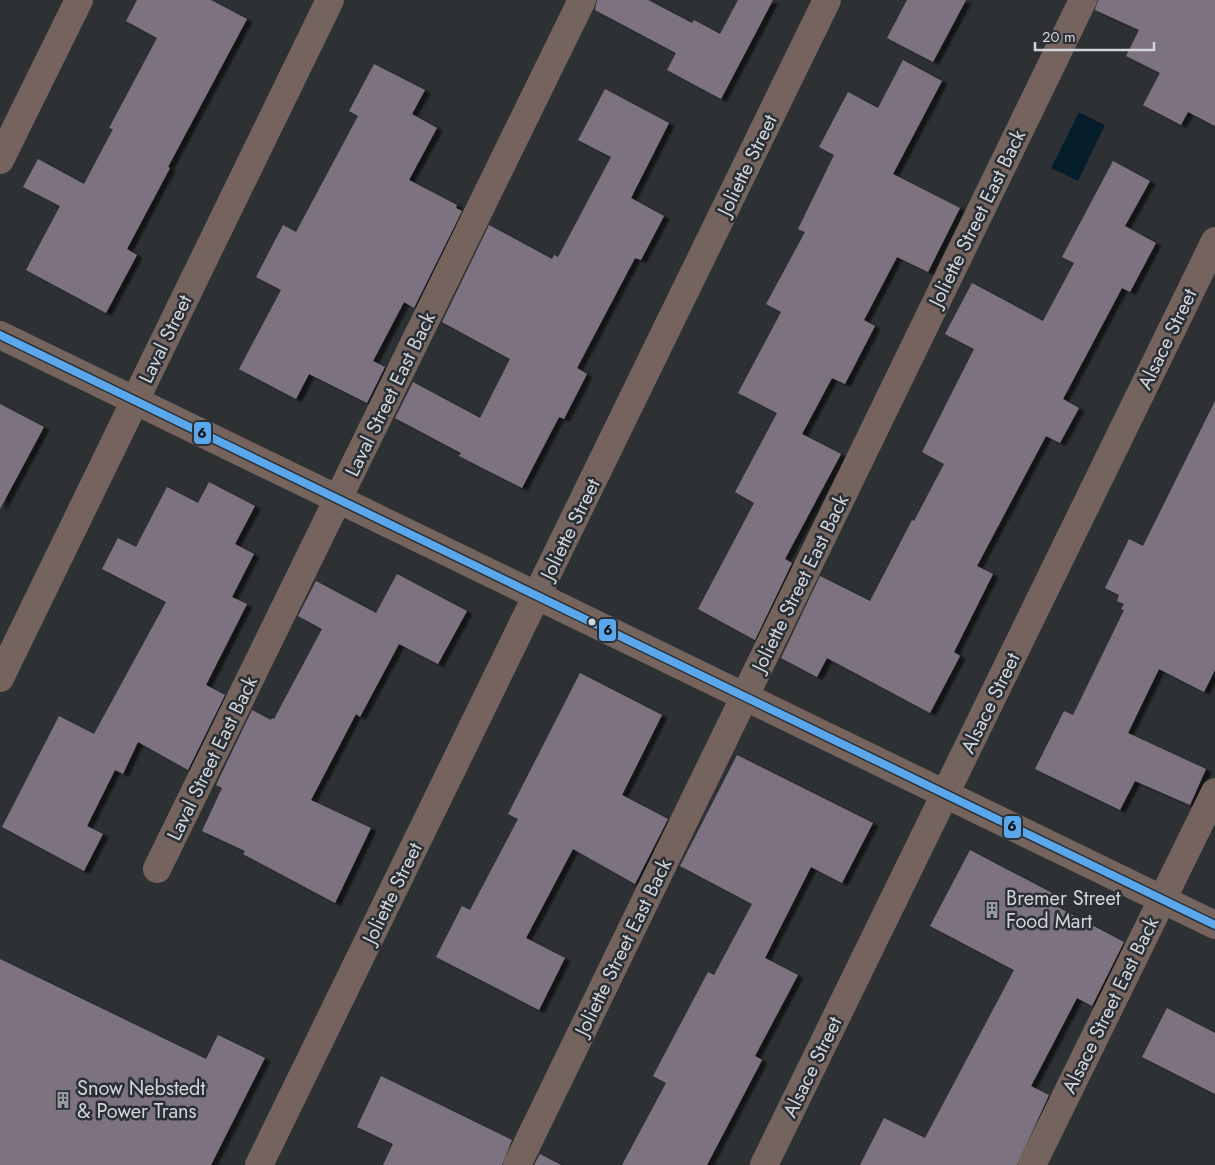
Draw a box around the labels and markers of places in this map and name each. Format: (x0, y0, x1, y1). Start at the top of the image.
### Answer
unlabelled marker (587, 617, 597, 627)
place label: Bremer Street Food Mart (1006, 884, 1121, 936)
building icon: Bremer Street Food Mart (982, 900, 1002, 920)
place label: Snow Nebstedt & Power Trans (77, 1074, 205, 1126)
building icon: Snow Nebstedt & Power Trans (53, 1090, 73, 1110)

